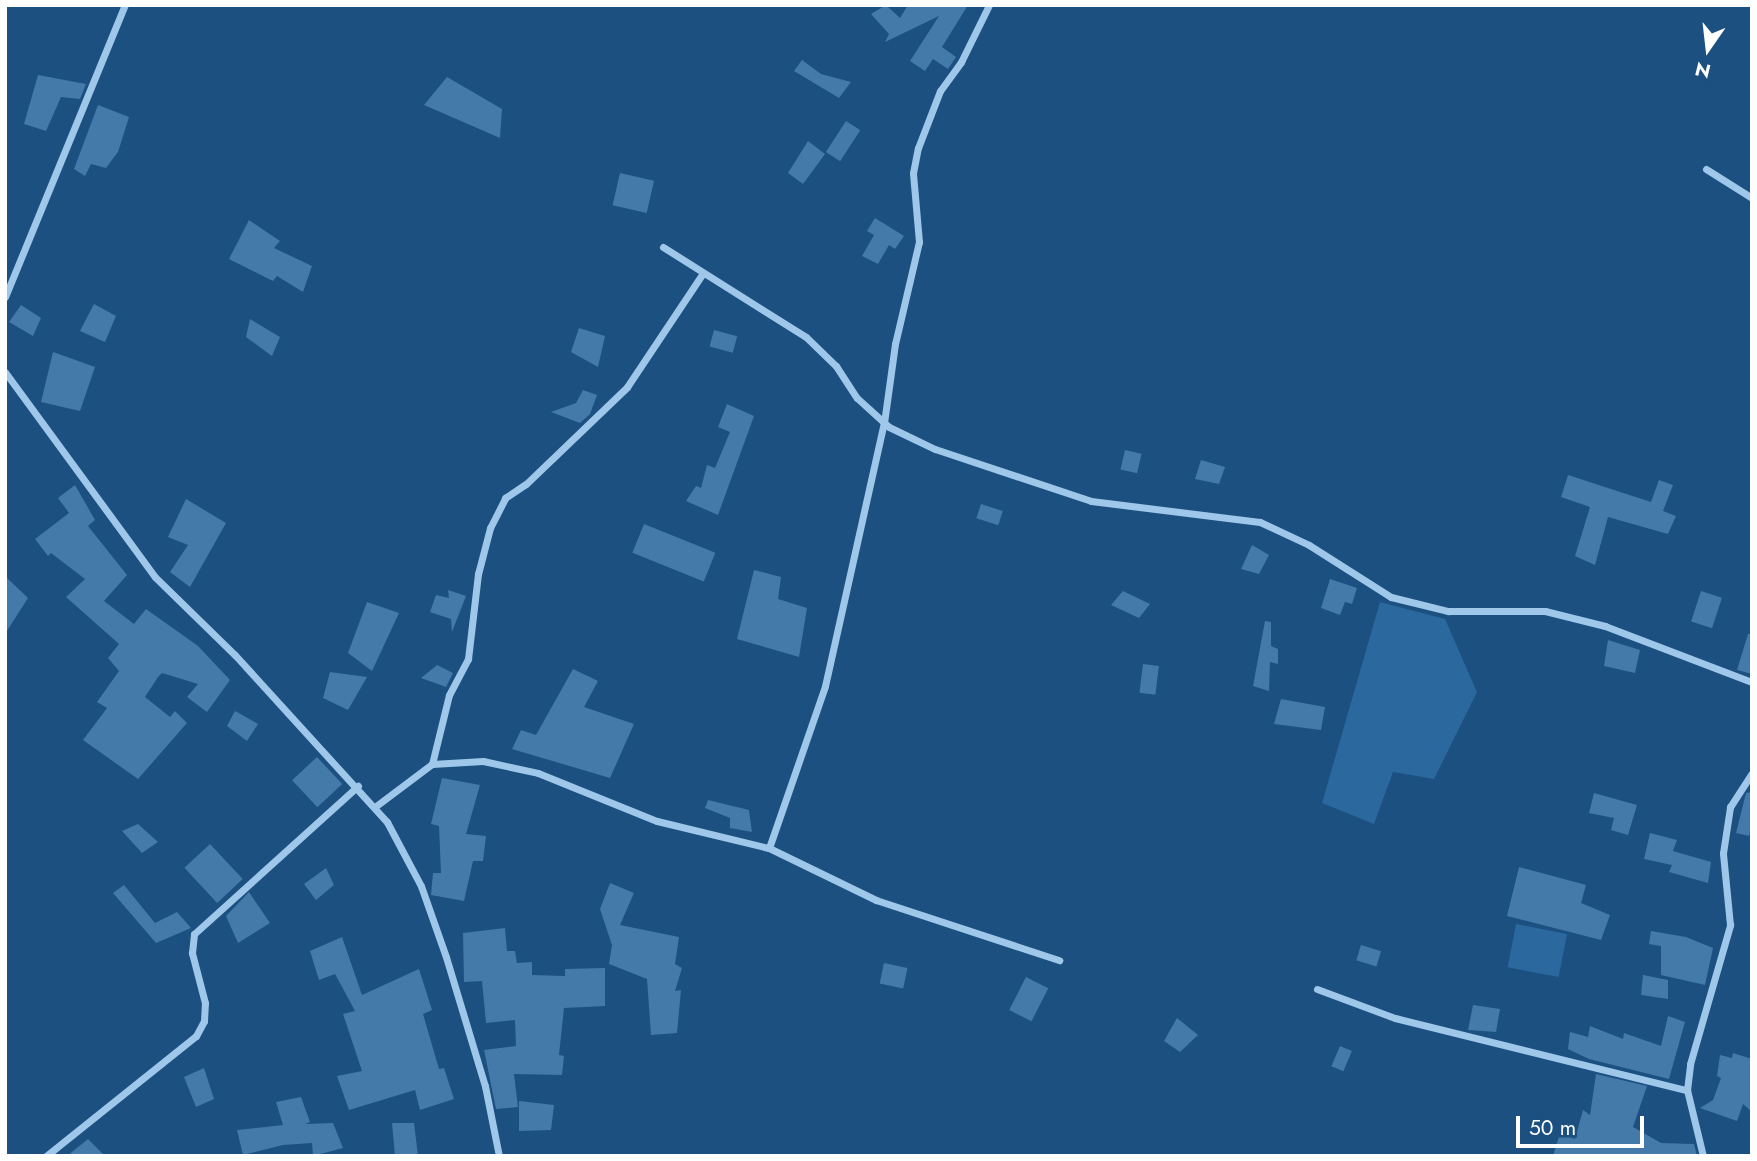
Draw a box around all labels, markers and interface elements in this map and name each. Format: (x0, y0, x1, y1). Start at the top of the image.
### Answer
north arrow (1673, 14, 1743, 84)
text: N (1692, 55, 1713, 85)
scale bar (1519, 1102, 1647, 1146)
text: 50 m (1529, 1113, 1576, 1143)

